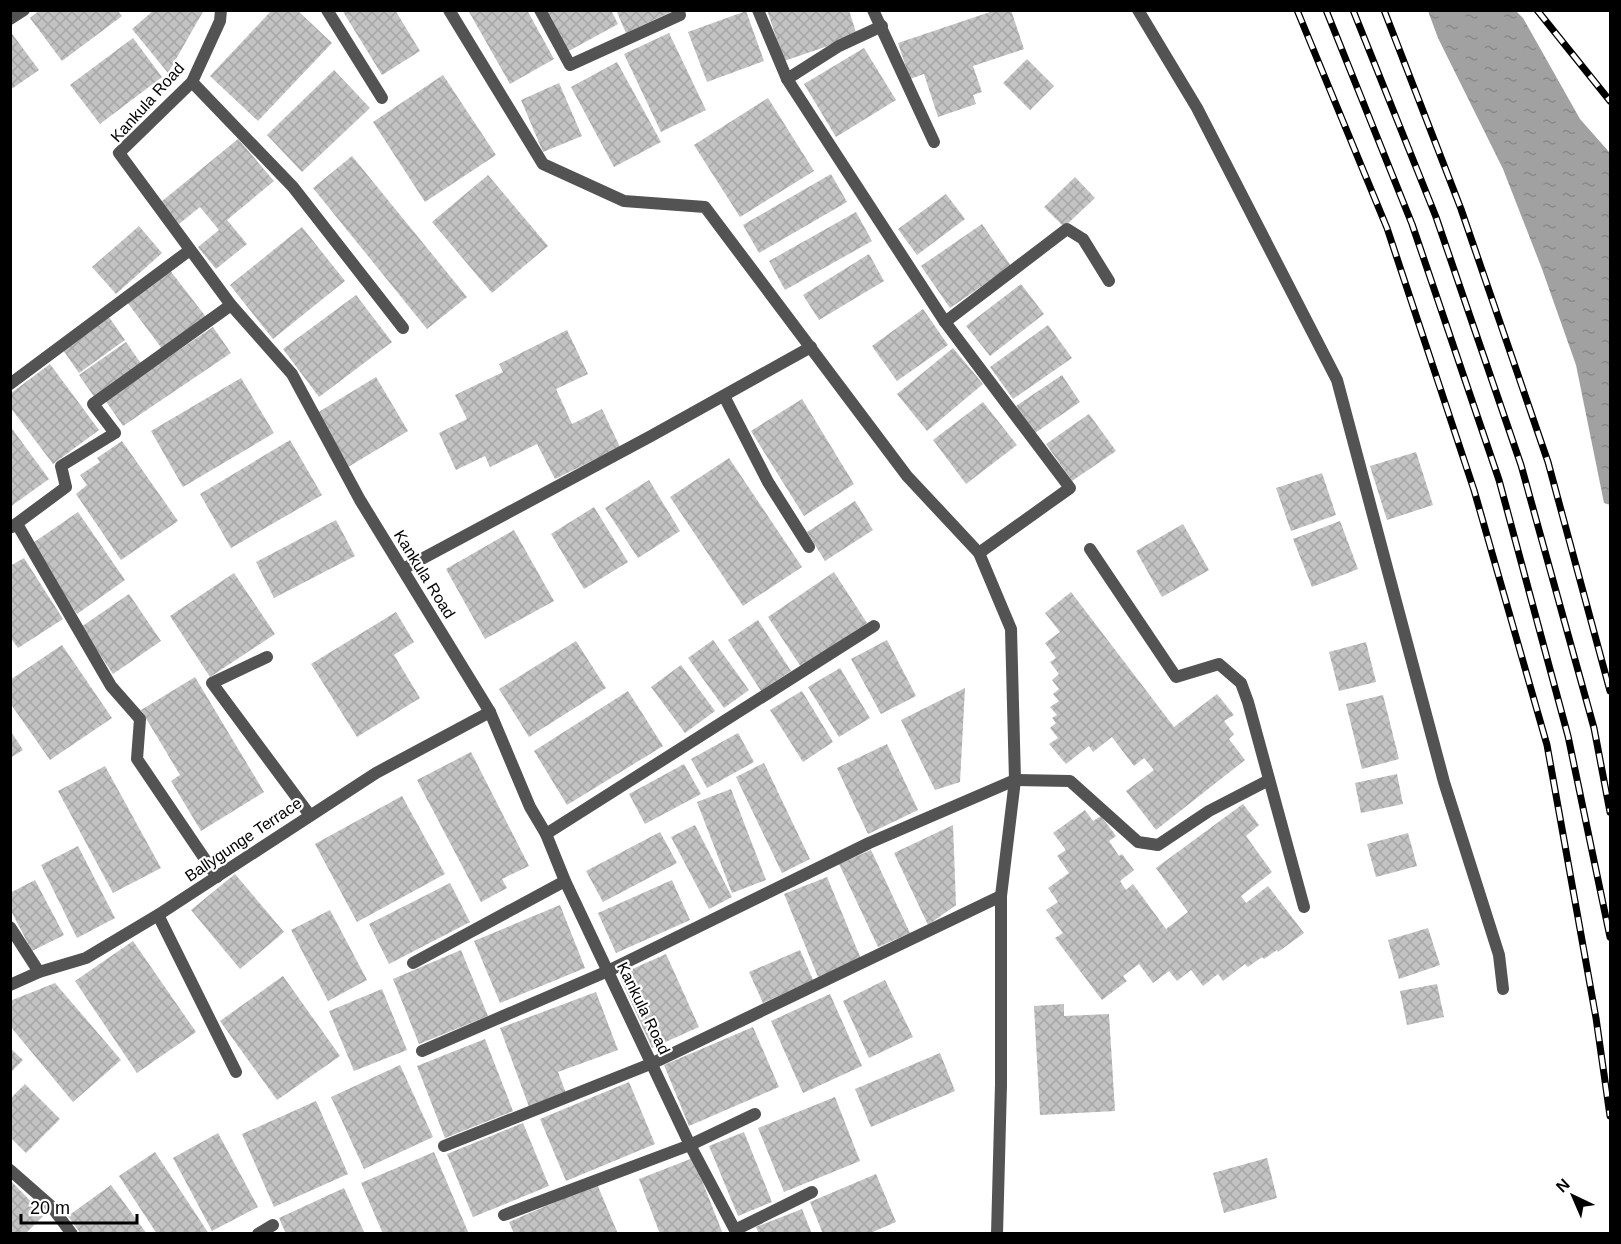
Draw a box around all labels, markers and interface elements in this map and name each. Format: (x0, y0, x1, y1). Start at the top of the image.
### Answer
street label: Kankula Road (107, 59, 187, 145)
street label: Kankula Road (391, 527, 458, 621)
street label: Ballygunge Terrace (182, 794, 305, 885)
street label: Kankula Road (614, 959, 673, 1057)
north arrow (1543, 1166, 1603, 1226)
text: N (1553, 1175, 1573, 1196)
scale bar (21, 1187, 136, 1225)
text: 20 m (30, 1198, 70, 1218)

